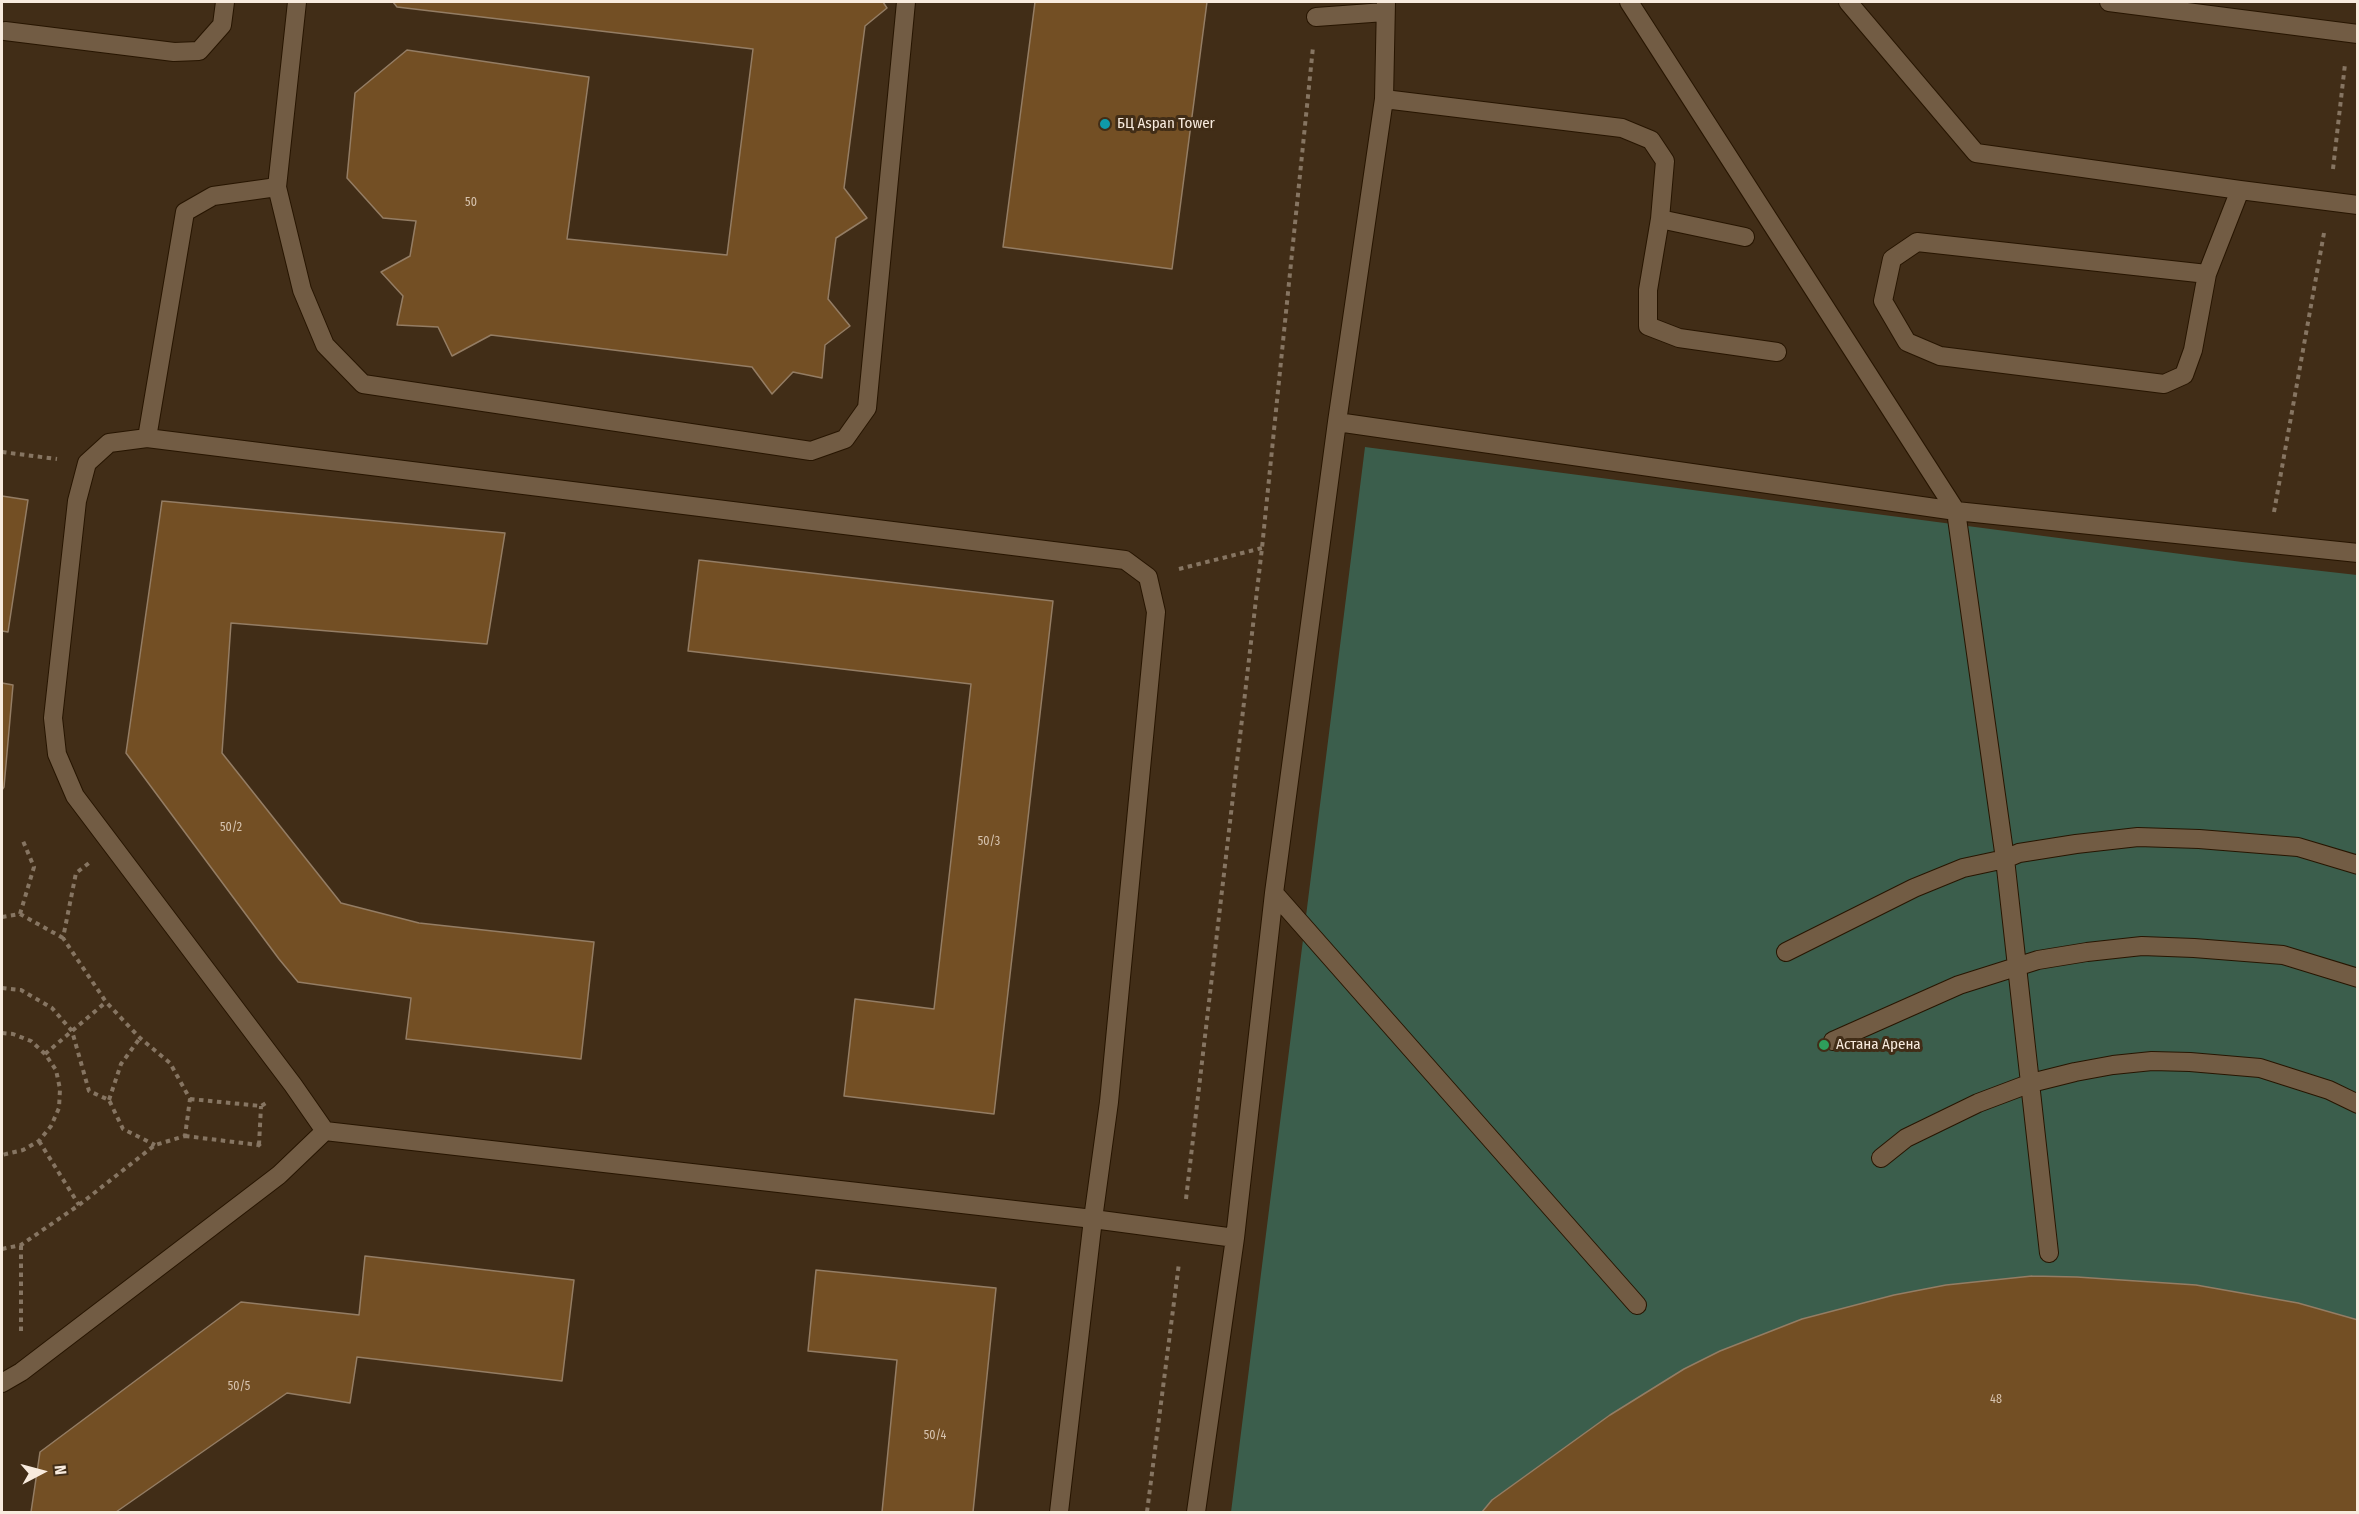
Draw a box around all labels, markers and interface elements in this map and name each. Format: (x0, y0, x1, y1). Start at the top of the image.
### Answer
place label: БЦ Aspan Tower (1117, 115, 1215, 133)
marker: БЦ Aspan Tower (1098, 117, 1112, 131)
house number: 50 (465, 196, 477, 210)
house number: 50/2 (220, 821, 242, 835)
house number: 50/3 (978, 835, 1000, 849)
place label: Астана Арена (1836, 1036, 1921, 1054)
marker: Астана Арена (1817, 1038, 1831, 1052)
house number: 50/5 (228, 1380, 250, 1394)
house number: 48 (1990, 1393, 2002, 1407)
house number: 50/4 (924, 1429, 946, 1443)
north arrow (12, 1442, 72, 1502)
text: N (50, 1464, 70, 1476)

